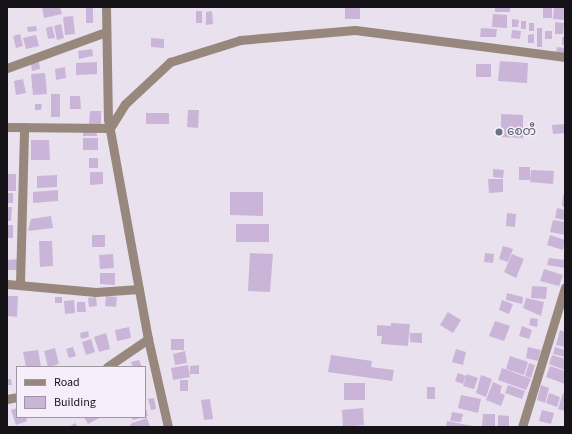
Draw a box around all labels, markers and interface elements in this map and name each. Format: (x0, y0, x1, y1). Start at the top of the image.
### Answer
place label: စေတီ (507, 125, 536, 139)
marker: စေတီ (494, 127, 504, 137)
legend (16, 366, 146, 418)
text: Road (54, 374, 80, 391)
text: Building (54, 394, 96, 411)

